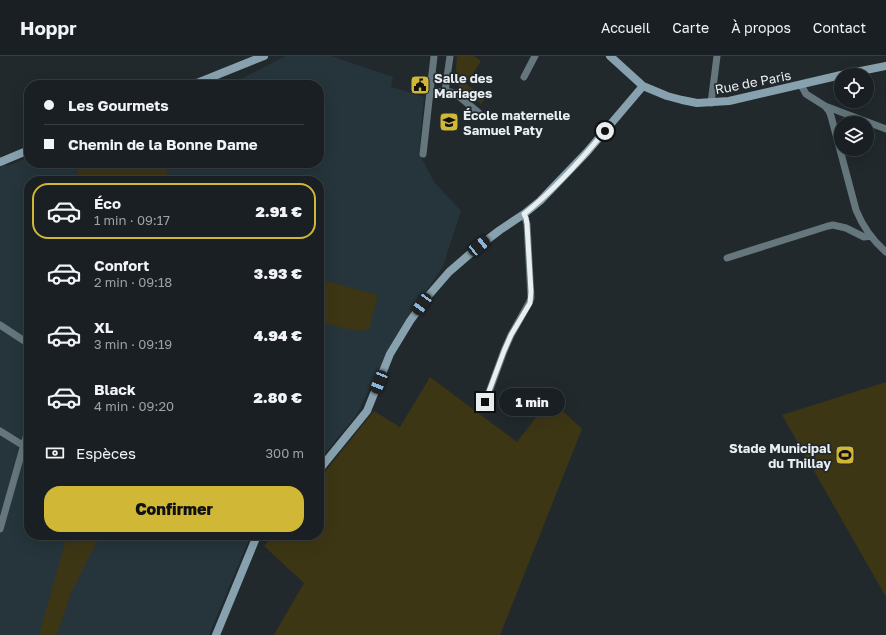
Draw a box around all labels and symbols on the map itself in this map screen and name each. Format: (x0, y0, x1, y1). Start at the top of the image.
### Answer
street label: Rue de Paris (714, 67, 793, 97)
place label: Salle des Mariages (434, 70, 493, 101)
public building icon: Salle des Mariages (409, 74, 431, 96)
place label: École maternelle Samuel Paty (463, 107, 571, 138)
school or university icon: École maternelle Samuel Paty (438, 111, 460, 133)
route start (596, 122, 614, 140)
car (466, 234, 492, 258)
car (410, 291, 434, 317)
car (369, 369, 389, 395)
callout: 1 min (499, 388, 565, 416)
route end (476, 393, 494, 411)
place label: Stade Municipal du Thillay (729, 440, 832, 471)
sports icon: Stade Municipal du Thillay (834, 444, 856, 466)

